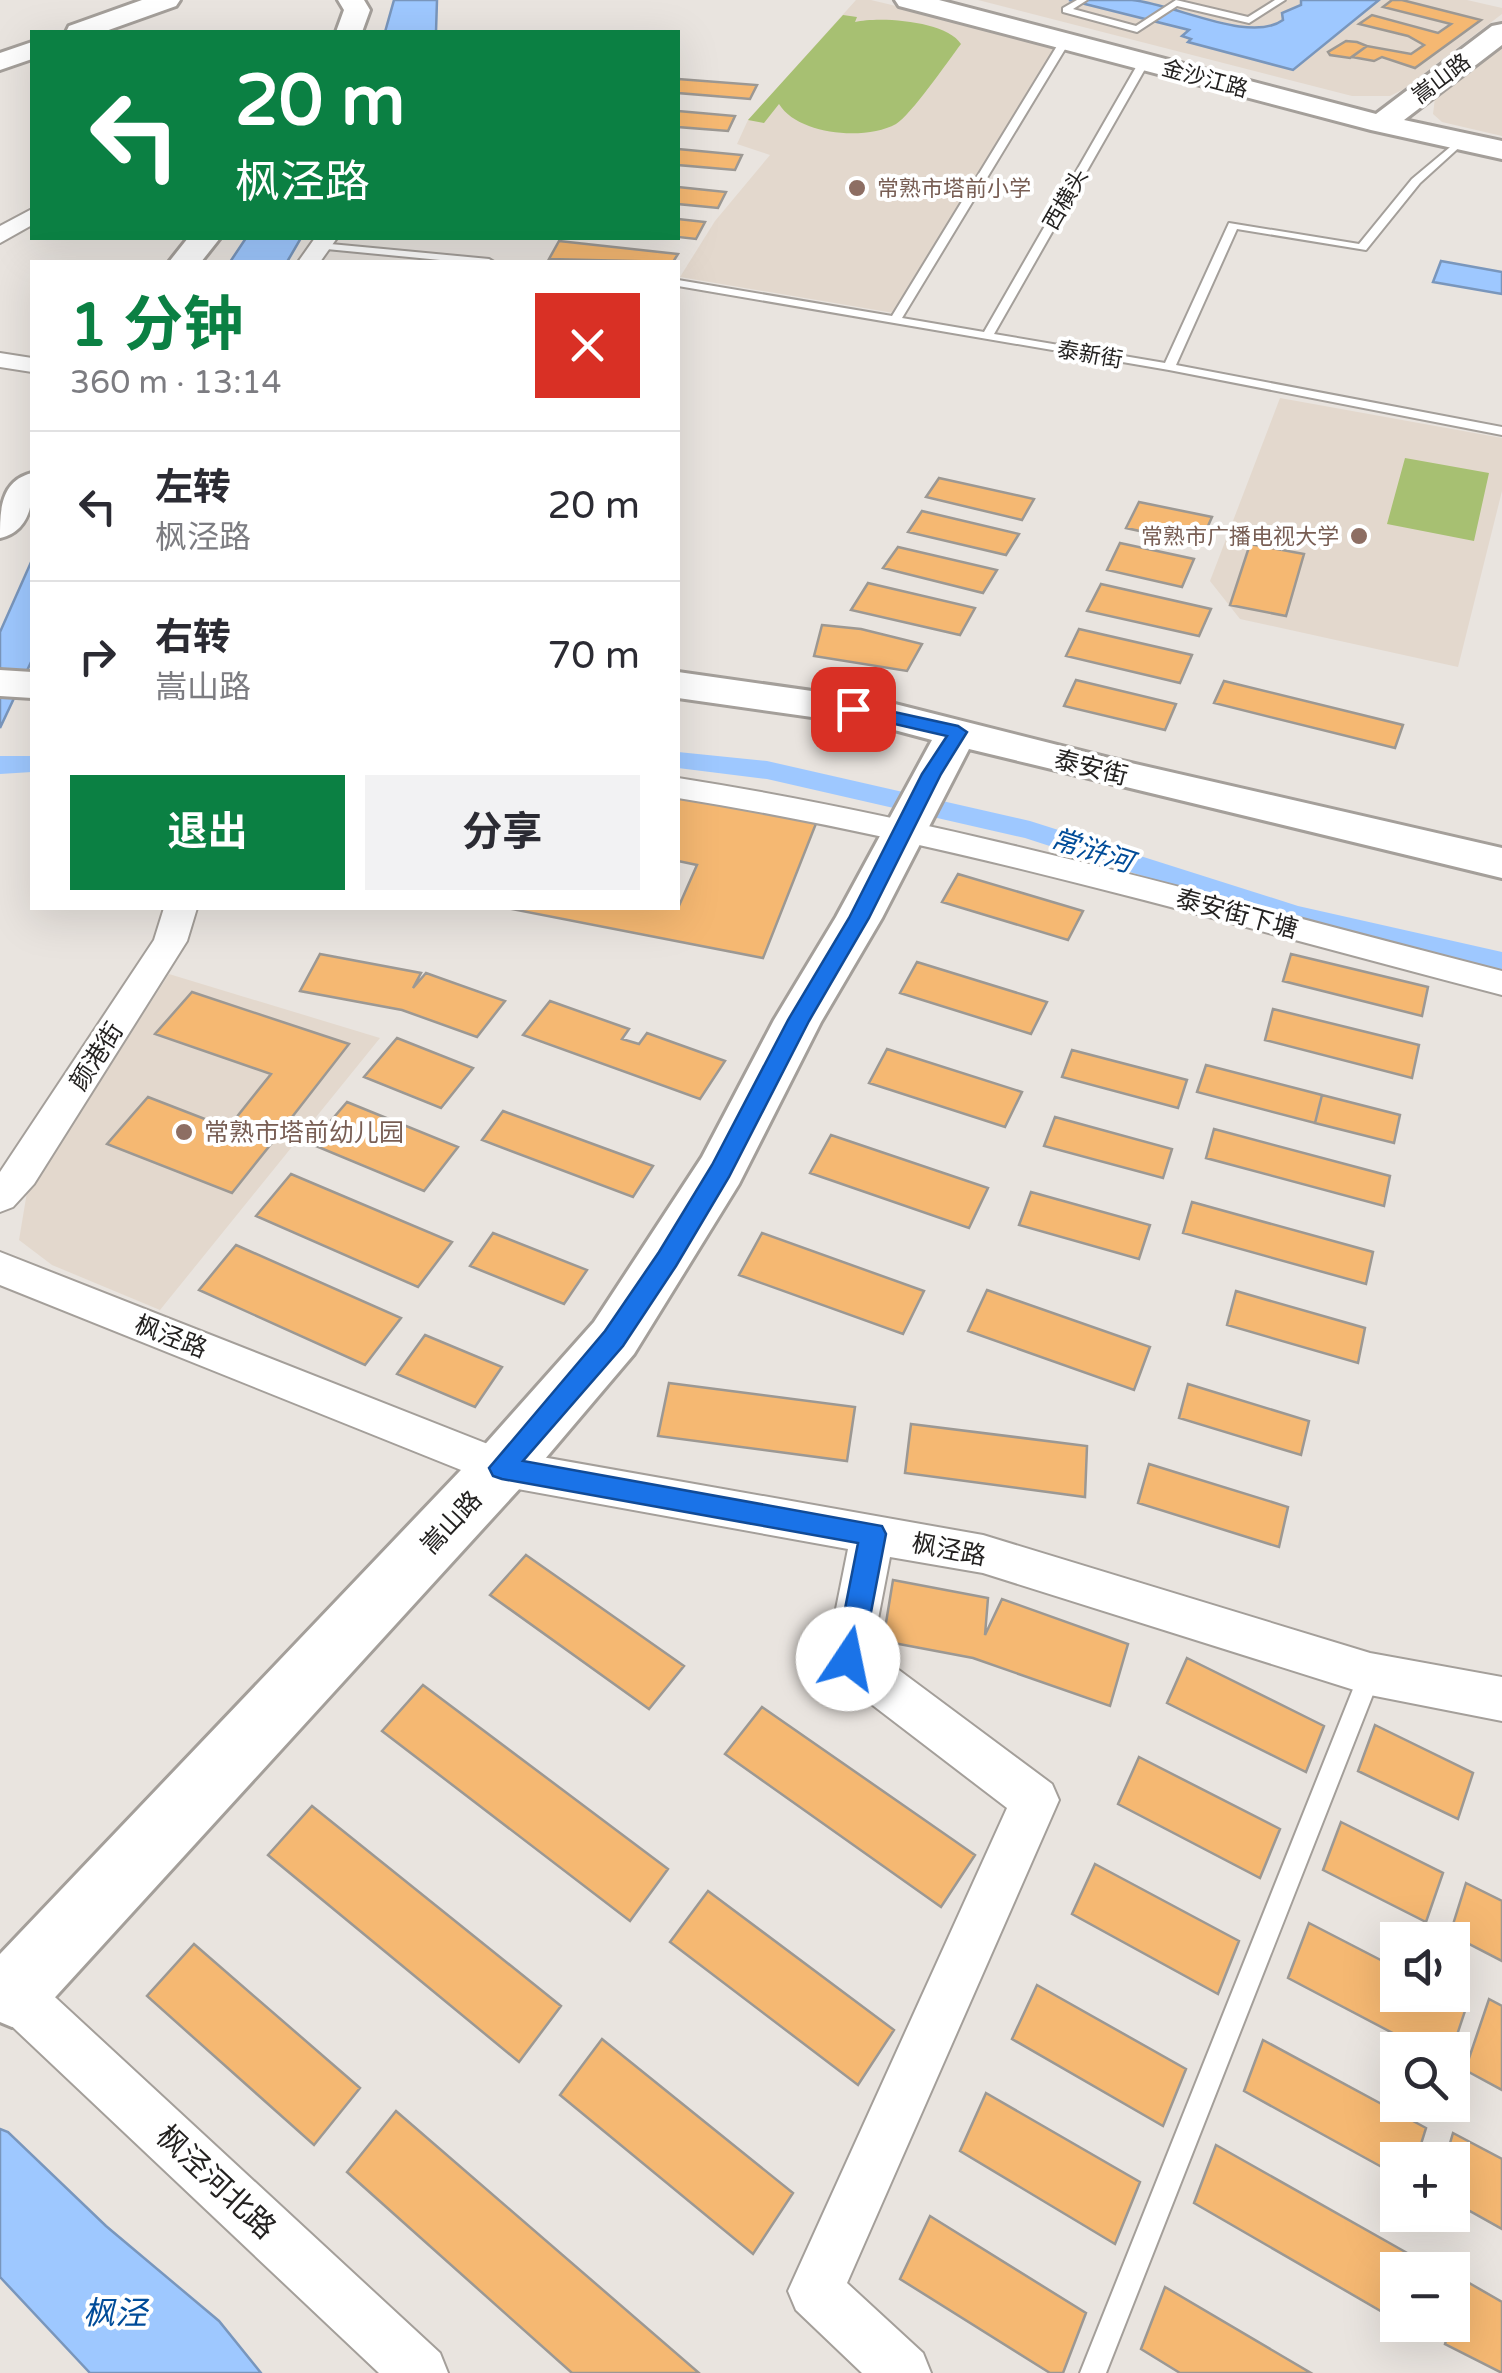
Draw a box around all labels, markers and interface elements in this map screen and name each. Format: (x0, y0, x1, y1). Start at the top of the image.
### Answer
street label: 嵩山路 (1407, 49, 1476, 109)
street label: 金沙江路 (1159, 55, 1251, 103)
text: 20 m (235, 60, 405, 144)
icon: left (70, 70, 200, 200)
text: 枫泾路 (235, 156, 370, 210)
street label: 西横头 (1038, 164, 1094, 235)
place label: 常熟市塔前小学 (877, 176, 1031, 202)
marker: 常熟市塔前小学 (846, 177, 868, 199)
text: 1 分钟 (70, 290, 243, 362)
button: close (535, 293, 640, 398)
street label: 泰新街 (1055, 336, 1125, 374)
text: 360 m · 13:14 (70, 364, 282, 402)
text: 左转 (155, 465, 231, 511)
icon: left (70, 479, 125, 534)
text: 20 m (548, 483, 640, 529)
text: 枫泾路 (155, 519, 251, 557)
place label: 常熟市广播电视大学 (1141, 524, 1339, 550)
marker: 常熟市广播电视大学 (1348, 525, 1370, 547)
text: 右转 (155, 615, 231, 661)
icon: right (70, 629, 125, 684)
text: 70 m (548, 633, 640, 679)
pin (811, 667, 896, 752)
text: 嵩山路 (155, 669, 251, 707)
icon: arrive (826, 682, 881, 737)
street label: 泰安街 (1051, 744, 1131, 792)
button: 退出 (70, 775, 345, 890)
button: 分享 (365, 775, 640, 890)
water label: 常浒河 (1046, 822, 1142, 882)
street label: 泰安街下塘 (1172, 883, 1301, 945)
street label: 颜港街 (64, 1017, 130, 1096)
place label: 常熟市塔前幼儿园 (204, 1118, 404, 1148)
marker: 常熟市塔前幼儿园 (173, 1121, 195, 1143)
street label: 枫泾路 (130, 1309, 211, 1364)
street label: 嵩山路 (415, 1485, 488, 1560)
street label: 枫泾路 (909, 1528, 988, 1572)
position arrow (796, 1607, 900, 1711)
map controls (1380, 1922, 1470, 2342)
button: sound (1380, 1922, 1470, 2012)
button: search (1380, 2032, 1470, 2122)
street label: 枫泾河北路 (148, 2118, 283, 2247)
button: + (1380, 2142, 1470, 2232)
button: − (1380, 2252, 1470, 2342)
water label: 枫泾 (83, 2295, 150, 2333)

